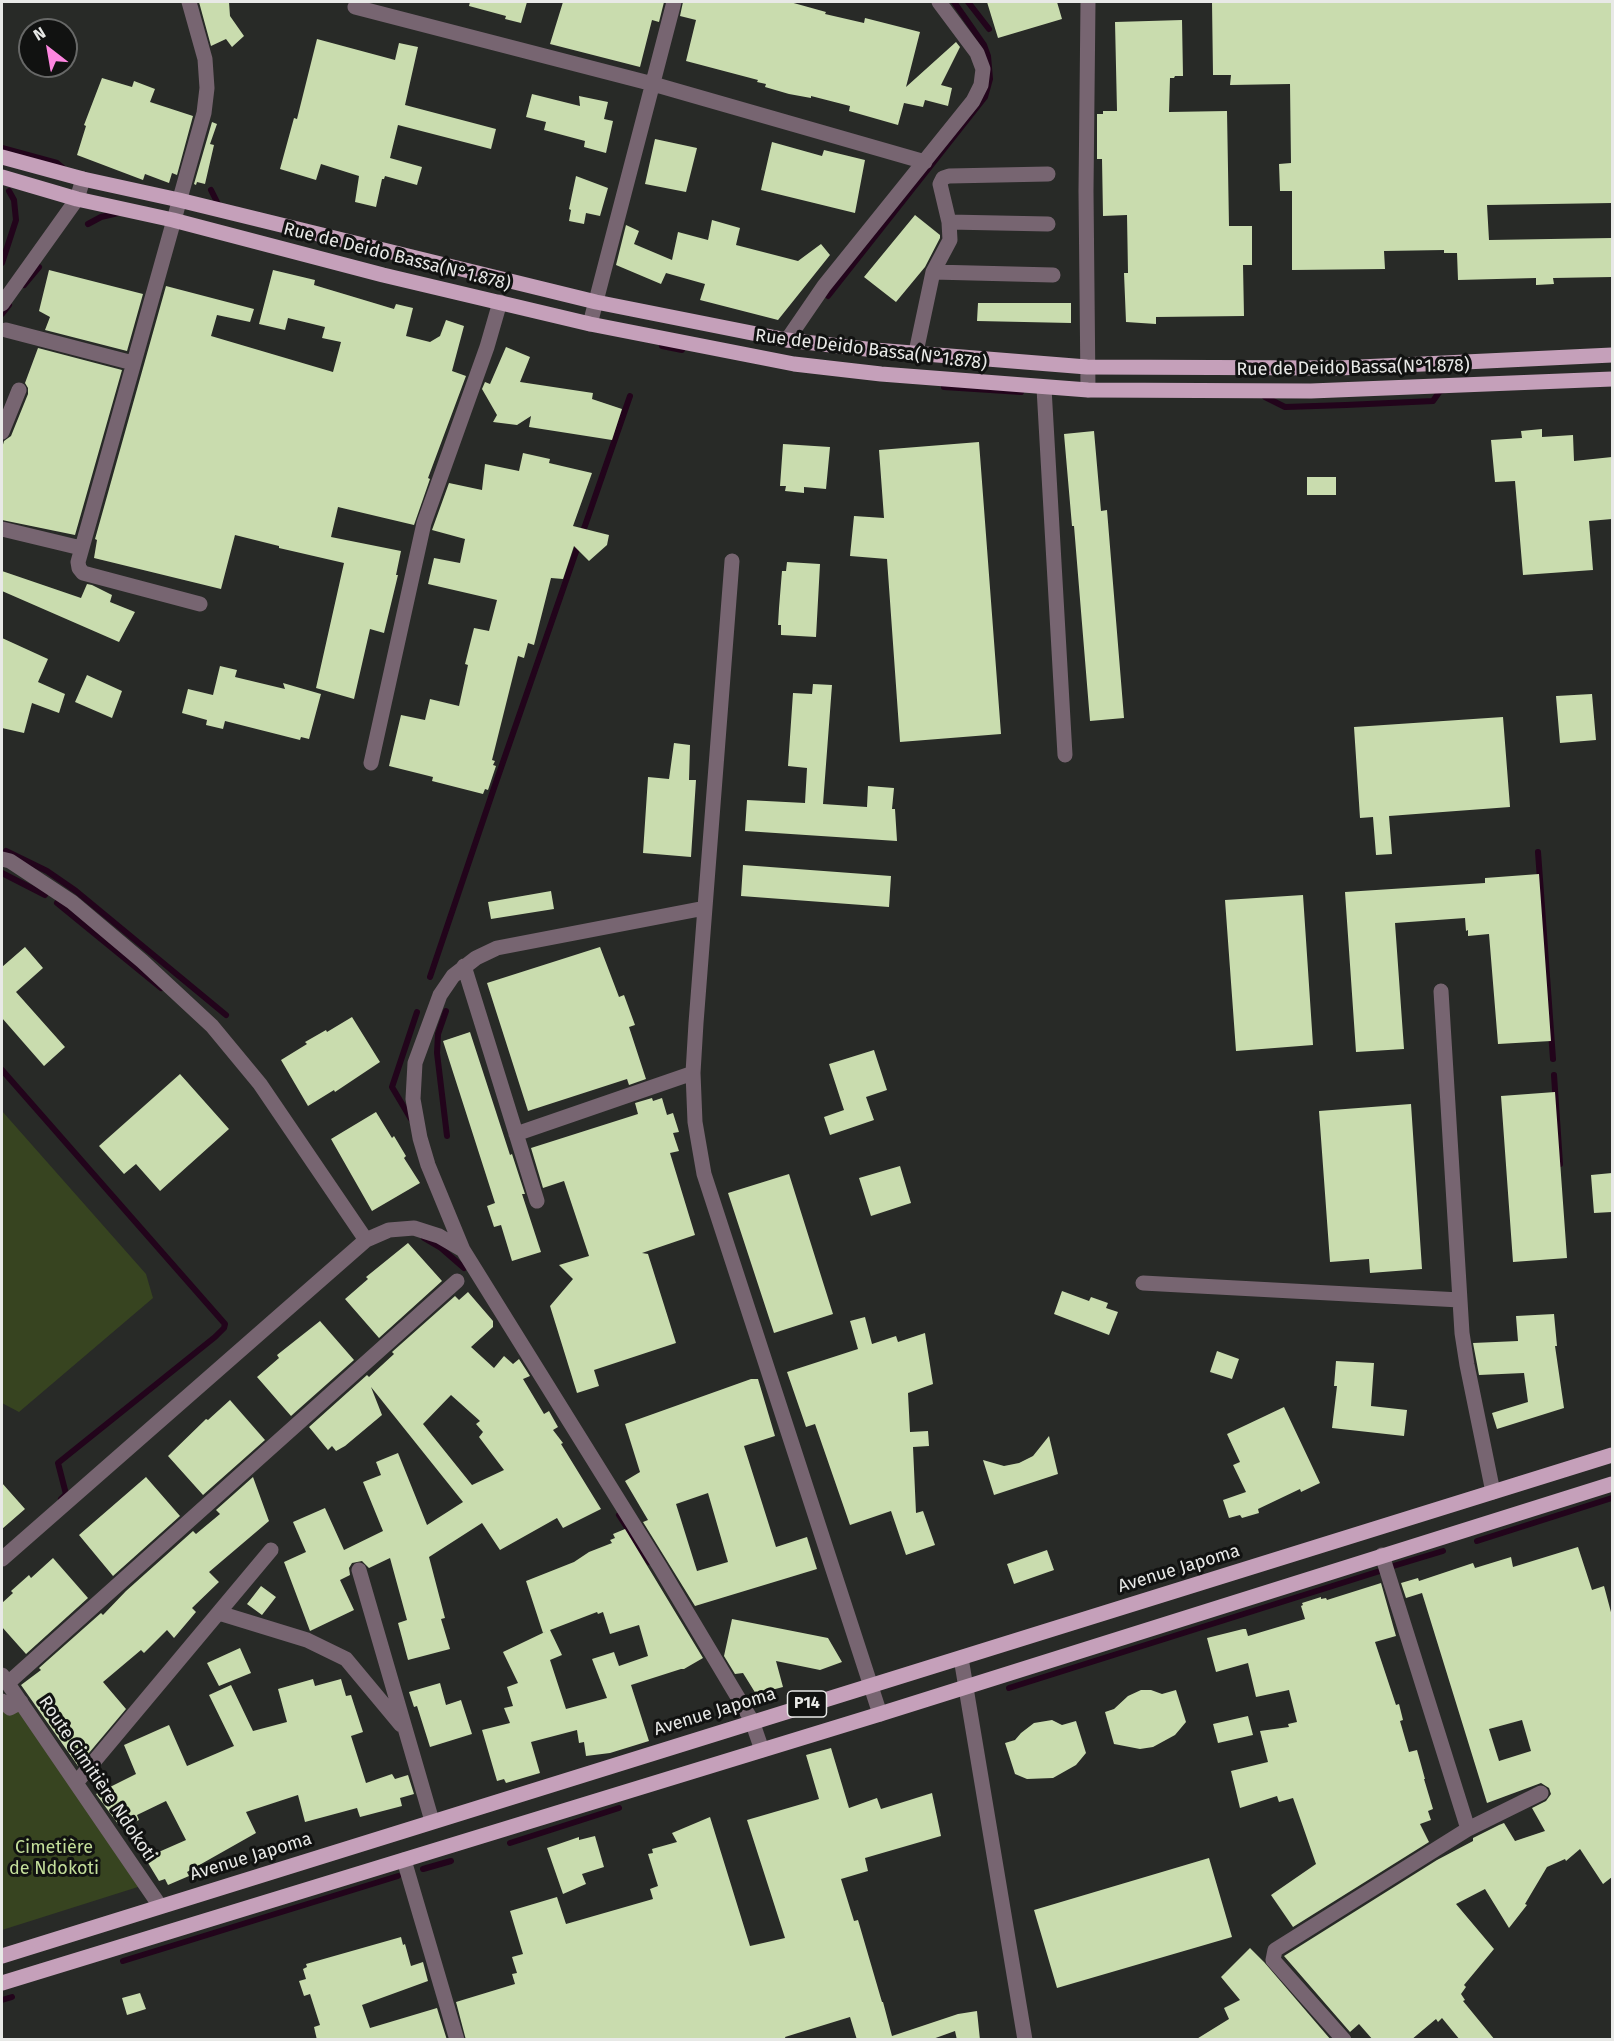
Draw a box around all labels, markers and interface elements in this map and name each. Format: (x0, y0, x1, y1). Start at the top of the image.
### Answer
north arrow (18, 18, 78, 78)
text: N (30, 23, 49, 45)
street label: Rue de Deido Bassa(N°1.878) (281, 218, 513, 296)
street label: Rue de Deido Bassa(N°1.878) (754, 325, 988, 375)
street label: Rue de Deido Bassa(N°1.878) (1236, 355, 1470, 381)
street label: Avenue Japoma (1115, 1540, 1243, 1598)
street label: Avenue Japoma (651, 1683, 779, 1741)
road number: P14 (788, 1691, 826, 1717)
street label: Route Cimitière Ndokoti (33, 1692, 161, 1866)
street label: Avenue Japoma (187, 1828, 315, 1886)
park label: Cimetière de Ndokoti (9, 1837, 99, 1880)

